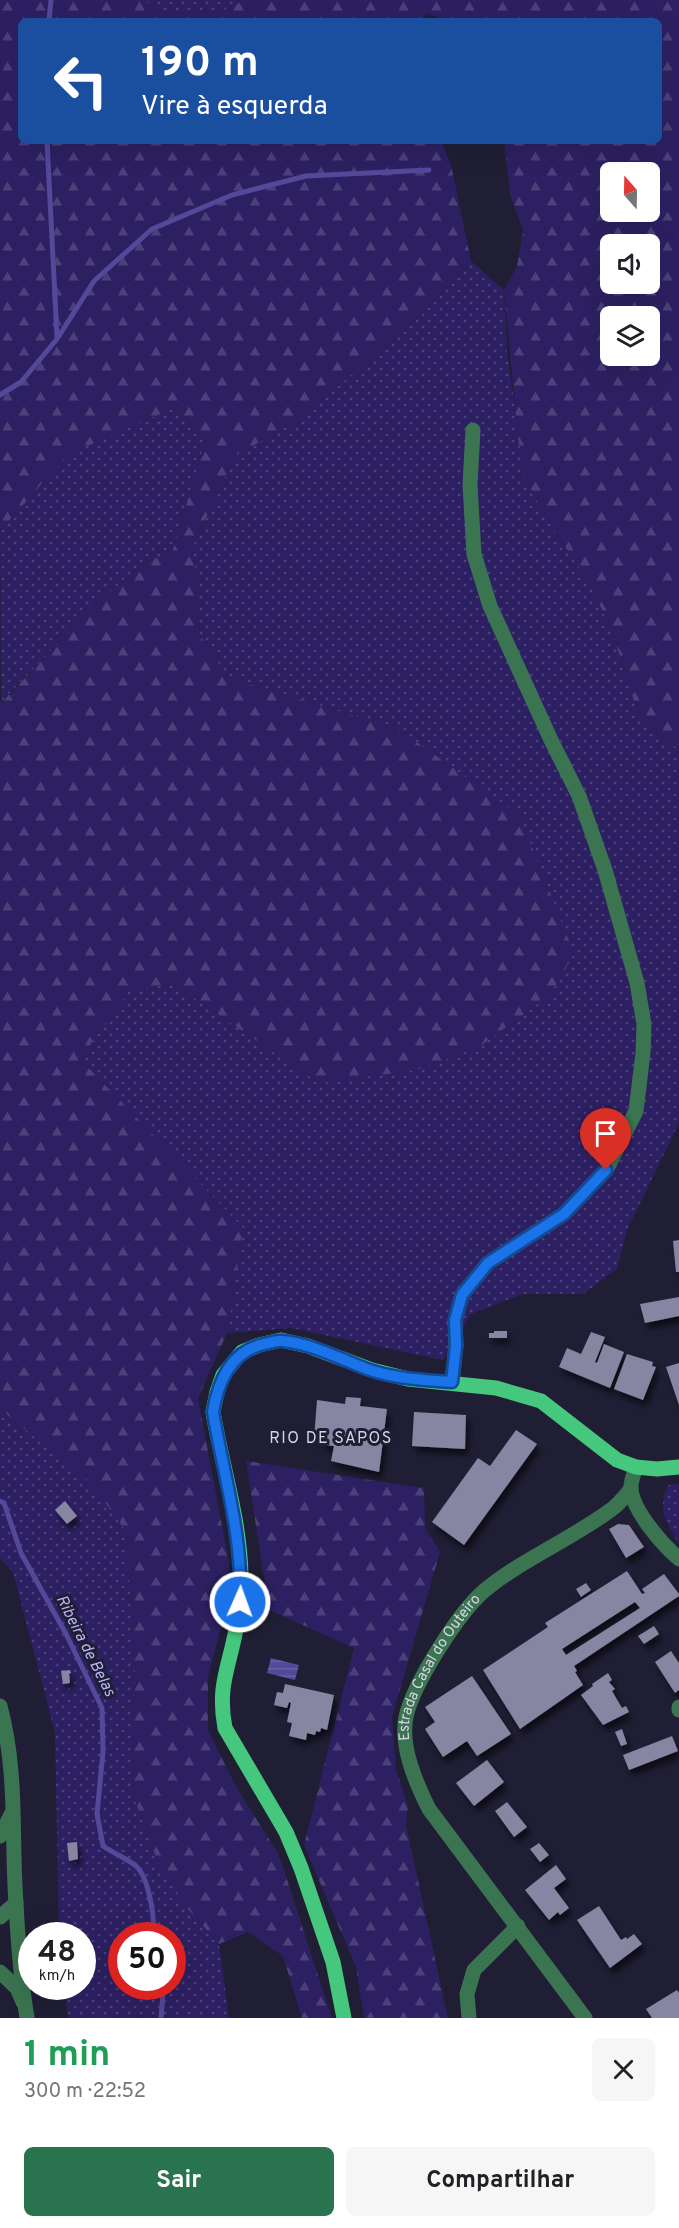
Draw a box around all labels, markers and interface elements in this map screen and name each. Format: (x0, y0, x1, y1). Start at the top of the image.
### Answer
text: 190 m (141, 38, 259, 91)
icon: left (42, 42, 120, 120)
text: Vire à esquerda (141, 90, 328, 124)
north arrow (600, 162, 660, 222)
map controls (600, 162, 660, 366)
button: sound (600, 234, 660, 294)
button: layers (600, 306, 660, 366)
pin (580, 1108, 631, 1170)
icon: arrive (589, 1117, 622, 1150)
district label: RIO DE SAPOS (269, 1429, 393, 1449)
position arrow (208, 1570, 272, 1634)
street label: Estrada Casal do Outeiro (395, 1590, 485, 1741)
water label: Ribeira de Belas (51, 1592, 120, 1701)
speed limit sign: 50 (108, 1922, 186, 2000)
text: 48 (38, 1935, 76, 1972)
text: km/h (39, 1967, 75, 1986)
text: 1 min (24, 2033, 110, 2079)
button: close (592, 2038, 655, 2101)
text: 300 m · 22:52 (24, 2079, 146, 2105)
button: Sair (24, 2147, 334, 2216)
button: Compartilhar (346, 2147, 655, 2216)

